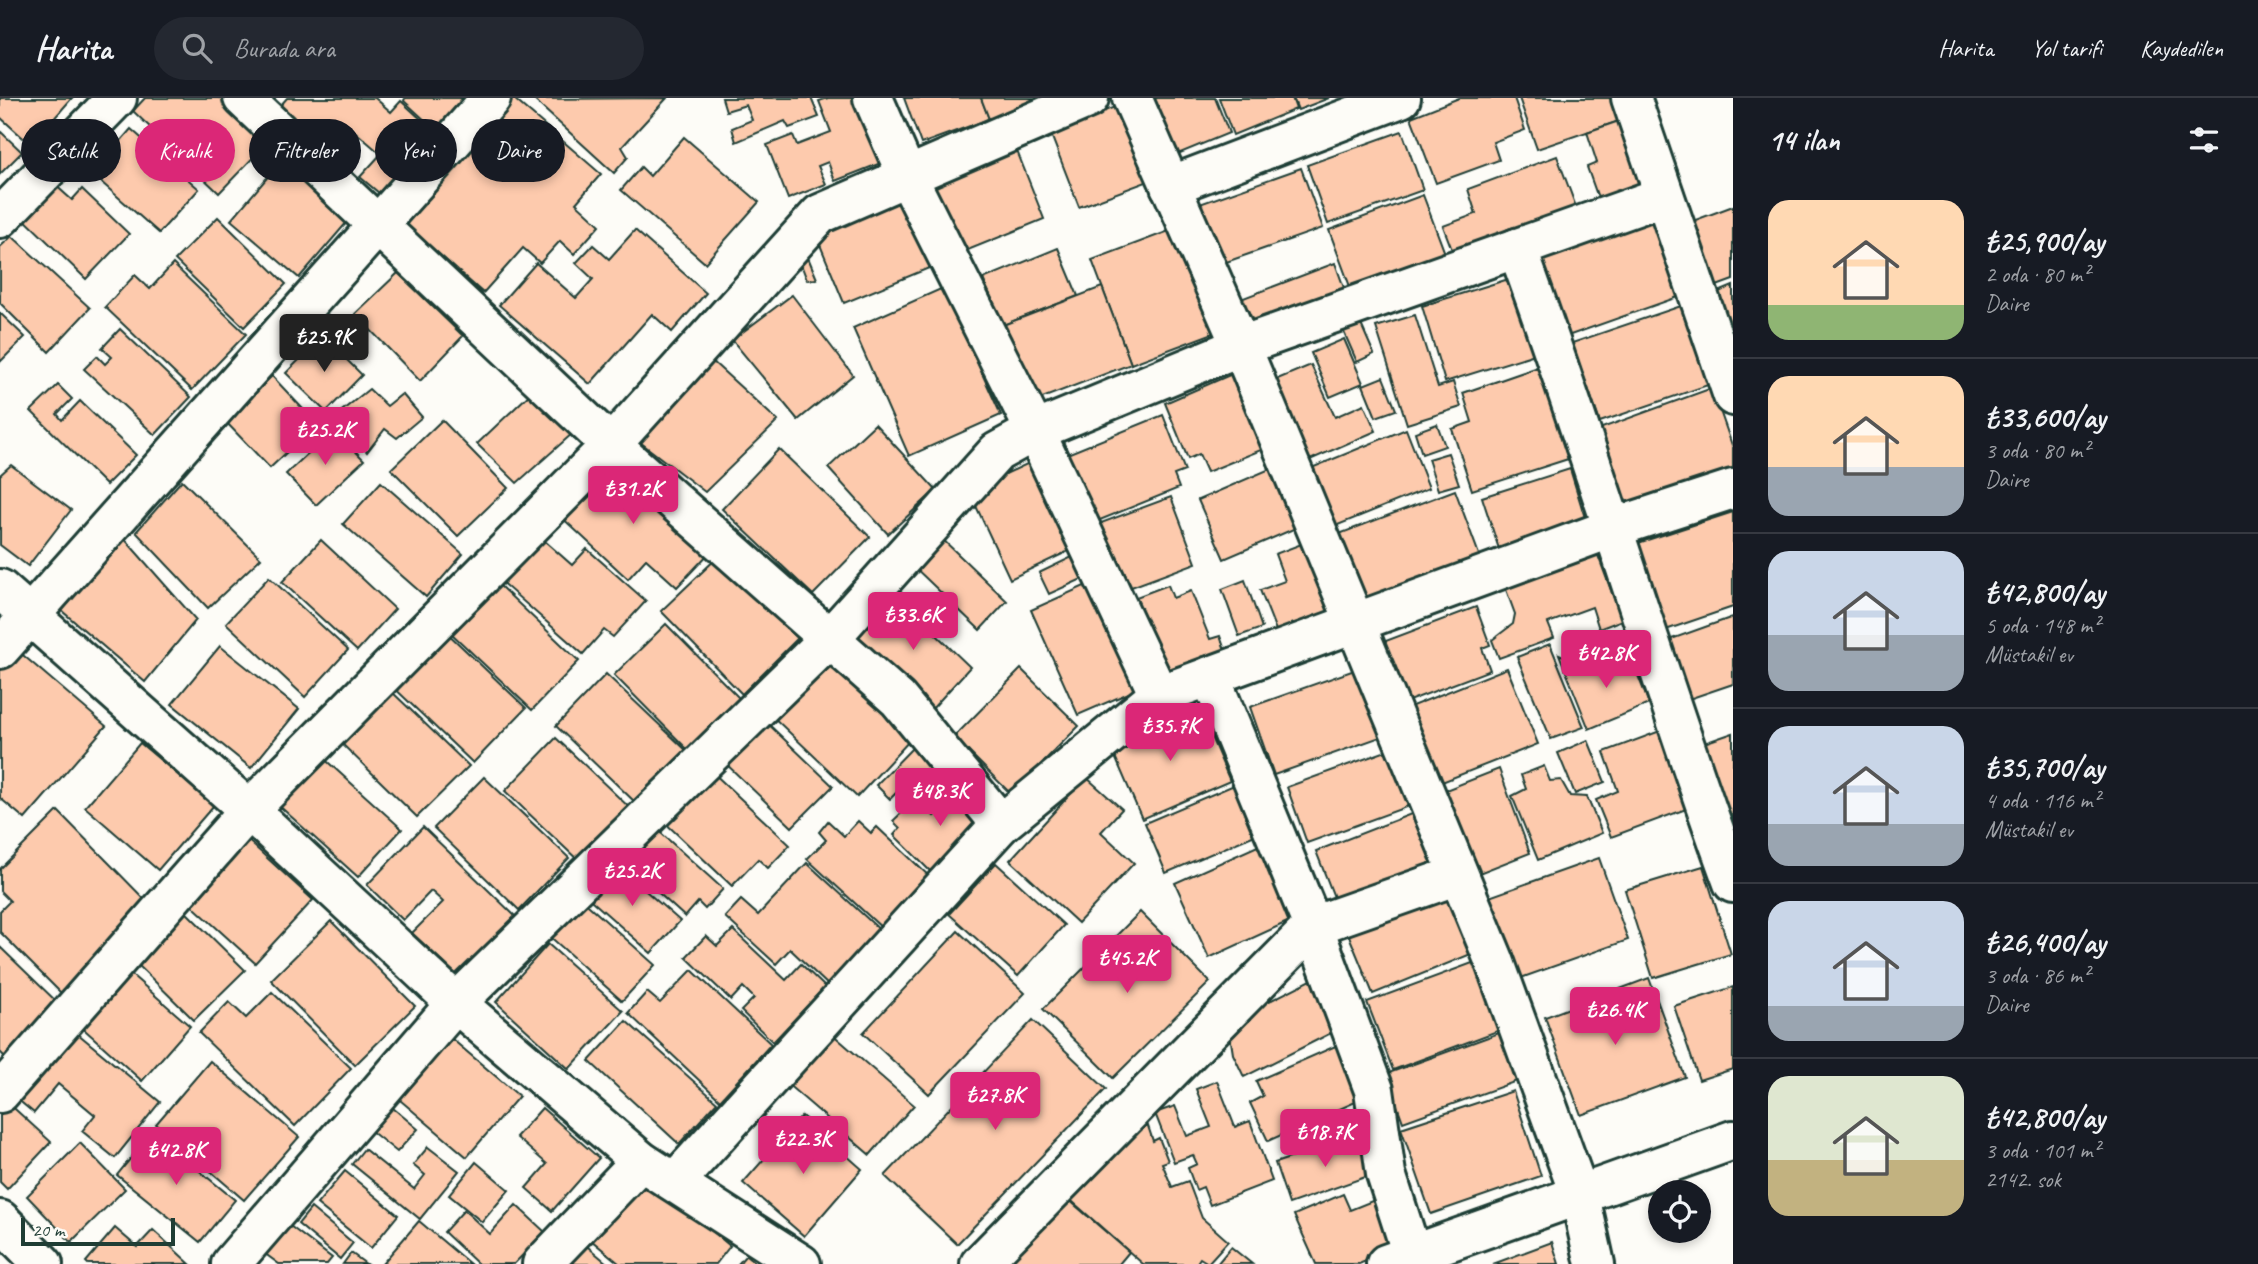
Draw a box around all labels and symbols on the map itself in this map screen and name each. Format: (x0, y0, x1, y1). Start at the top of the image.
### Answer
pin: ₺25.9K (267, 314, 381, 374)
pin: ₺25.2K (268, 408, 382, 467)
pin: ₺31.2K (576, 466, 690, 526)
pin: ₺33.6K (856, 592, 970, 652)
pin: ₺42.8K (1549, 630, 1663, 690)
pin: ₺35.7K (1113, 704, 1227, 763)
pin: ₺48.3K (883, 768, 997, 828)
pin: ₺25.2K (575, 848, 689, 908)
pin: ₺45.2K (1070, 936, 1184, 995)
pin: ₺26.4K (1558, 988, 1672, 1047)
pin: ₺27.8K (938, 1072, 1052, 1132)
pin: ₺18.7K (1268, 1110, 1382, 1169)
pin: ₺22.3K (746, 1116, 860, 1176)
pin: ₺42.8K (119, 1128, 233, 1187)
scale bar (21, 1215, 175, 1247)

